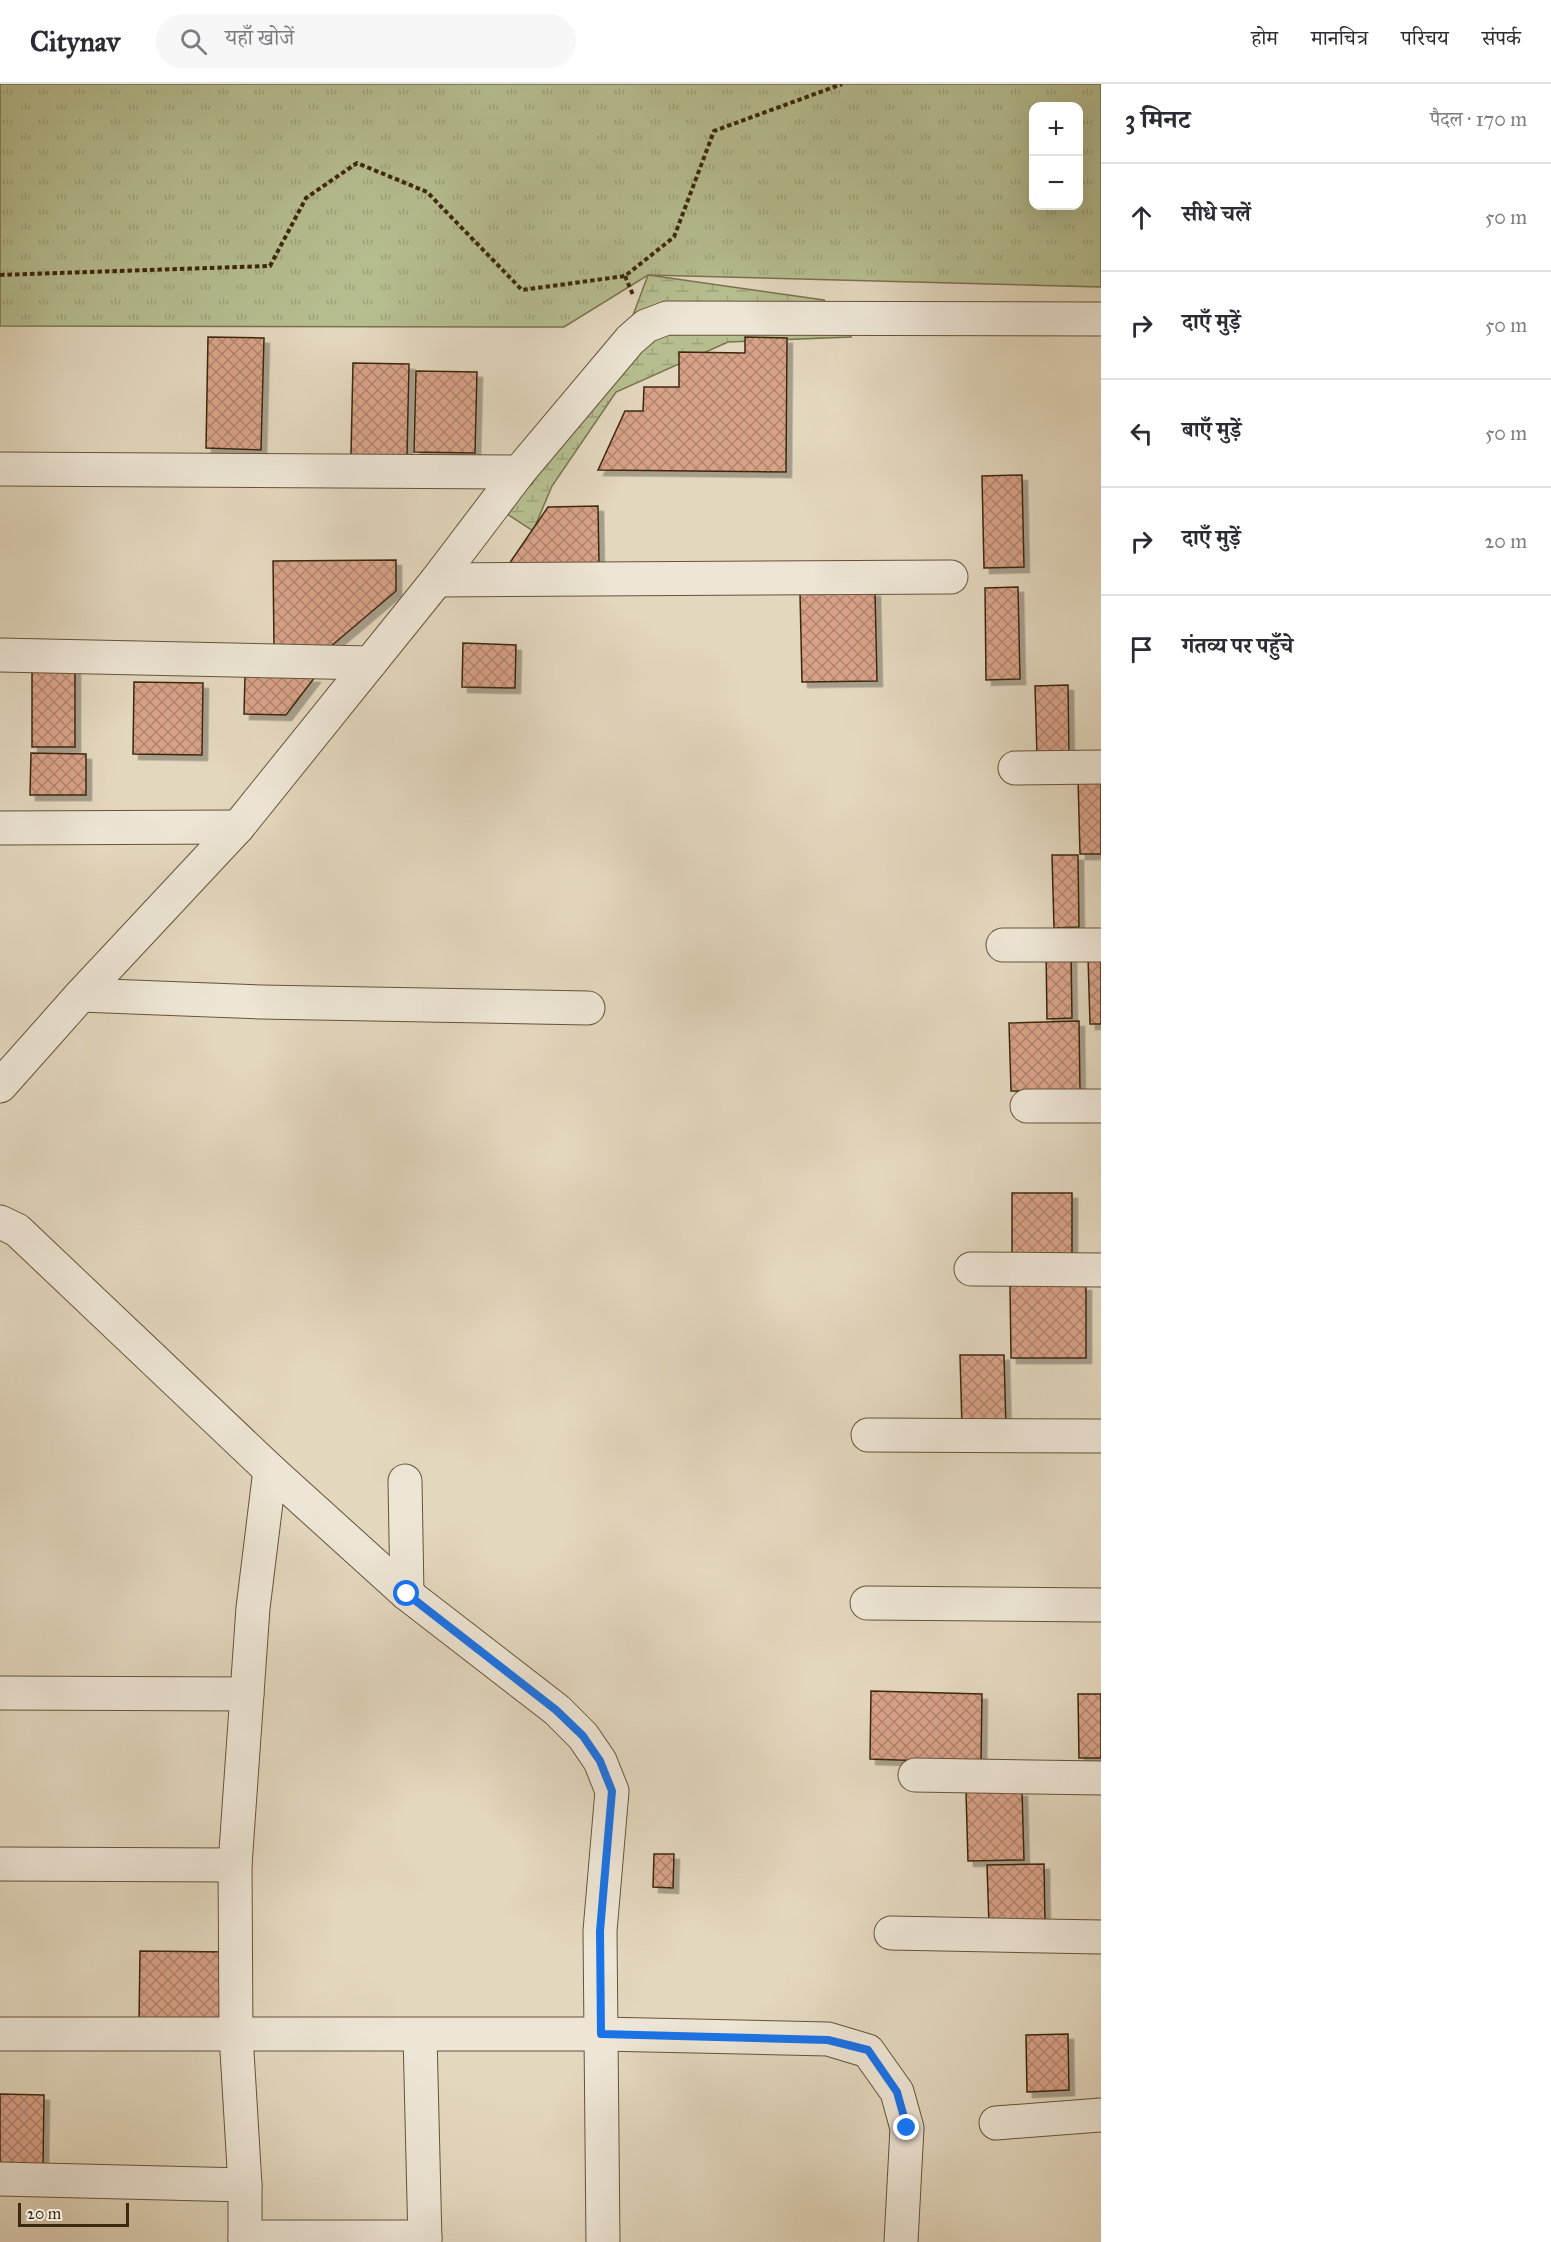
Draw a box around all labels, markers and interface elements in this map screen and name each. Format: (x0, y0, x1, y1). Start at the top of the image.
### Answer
search box (156, 14, 576, 68)
text: Citynav (30, 24, 120, 59)
text: यहाँ खोजें (225, 24, 294, 51)
icon: search (177, 25, 210, 58)
text: होम (1251, 25, 1278, 51)
text: मानचित्र (1311, 25, 1368, 51)
text: परिचय (1401, 25, 1449, 51)
text: संपर्क (1482, 25, 1521, 51)
map controls (1029, 102, 1083, 210)
button: + (1029, 102, 1083, 156)
text: 3 मिनट (1125, 103, 1190, 135)
text: पैदल · 170 m (1430, 107, 1527, 131)
button: − (1029, 156, 1083, 210)
text: सीधे चलें (1182, 200, 1251, 227)
icon: ahead (1125, 201, 1158, 234)
text: 50 m (1485, 205, 1527, 229)
text: दाएँ मुड़ें (1182, 308, 1241, 335)
icon: right (1125, 309, 1158, 342)
text: 50 m (1485, 313, 1527, 337)
text: बाएँ मुड़ें (1182, 416, 1241, 443)
icon: left (1125, 417, 1158, 450)
text: 50 m (1485, 421, 1527, 445)
text: दाएँ मुड़ें (1182, 524, 1241, 551)
icon: right (1125, 525, 1158, 558)
text: 20 m (1484, 529, 1527, 553)
text: गंतव्य पर पहुँचे (1182, 632, 1293, 659)
icon: arrive (1125, 633, 1158, 666)
route start (393, 1580, 419, 1606)
route end (893, 2114, 919, 2140)
scale bar (18, 2200, 129, 2228)
text: 20 m (27, 2204, 61, 2223)

